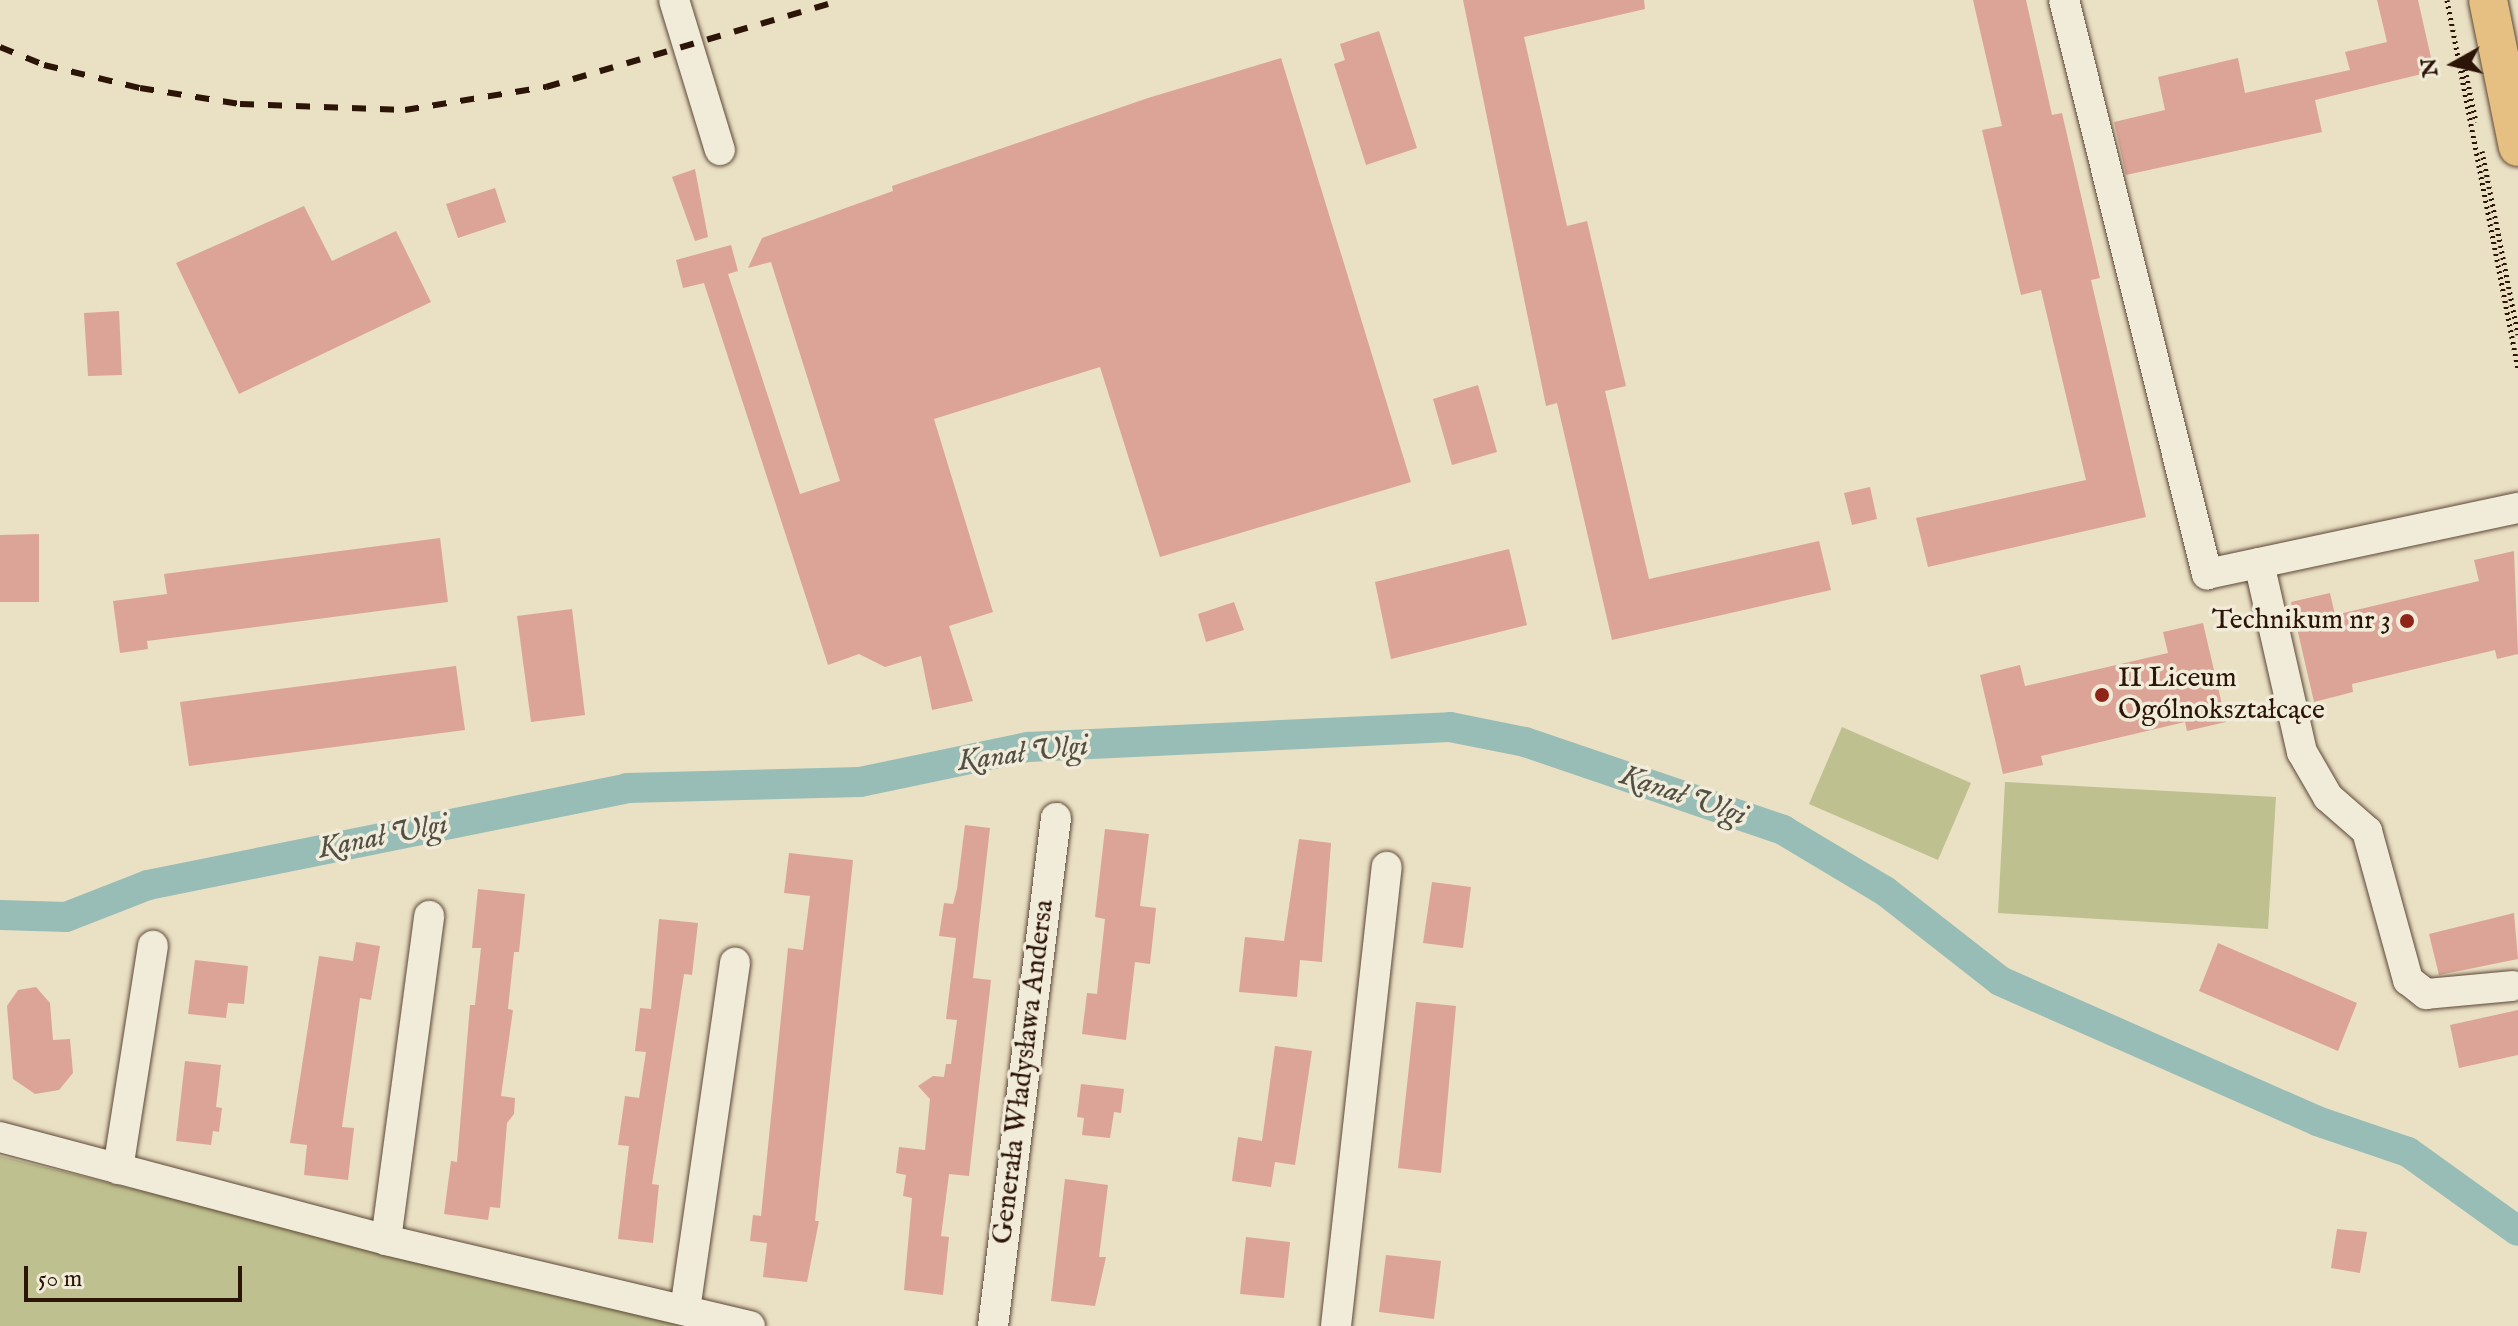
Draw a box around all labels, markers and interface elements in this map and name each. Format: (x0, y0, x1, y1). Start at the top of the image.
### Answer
north arrow (2414, 24, 2494, 104)
text: N (2415, 56, 2445, 79)
place label: Technikum nr 3 (2212, 604, 2391, 638)
marker: Technikum nr 3 (2398, 612, 2416, 630)
place label: II Liceum Ogólnokształcące (2118, 662, 2325, 728)
marker: II Liceum Ogólnokształcące (2093, 686, 2111, 704)
water label: Kanał Ulgi (956, 728, 1090, 780)
water label: Kanał Ulgi (1615, 758, 1751, 834)
water label: Kanał Ulgi (315, 807, 451, 867)
street label: Generała Władysława Andersa (986, 898, 1062, 1246)
scale bar (28, 1250, 246, 1300)
text: 50 m (38, 1264, 82, 1295)

